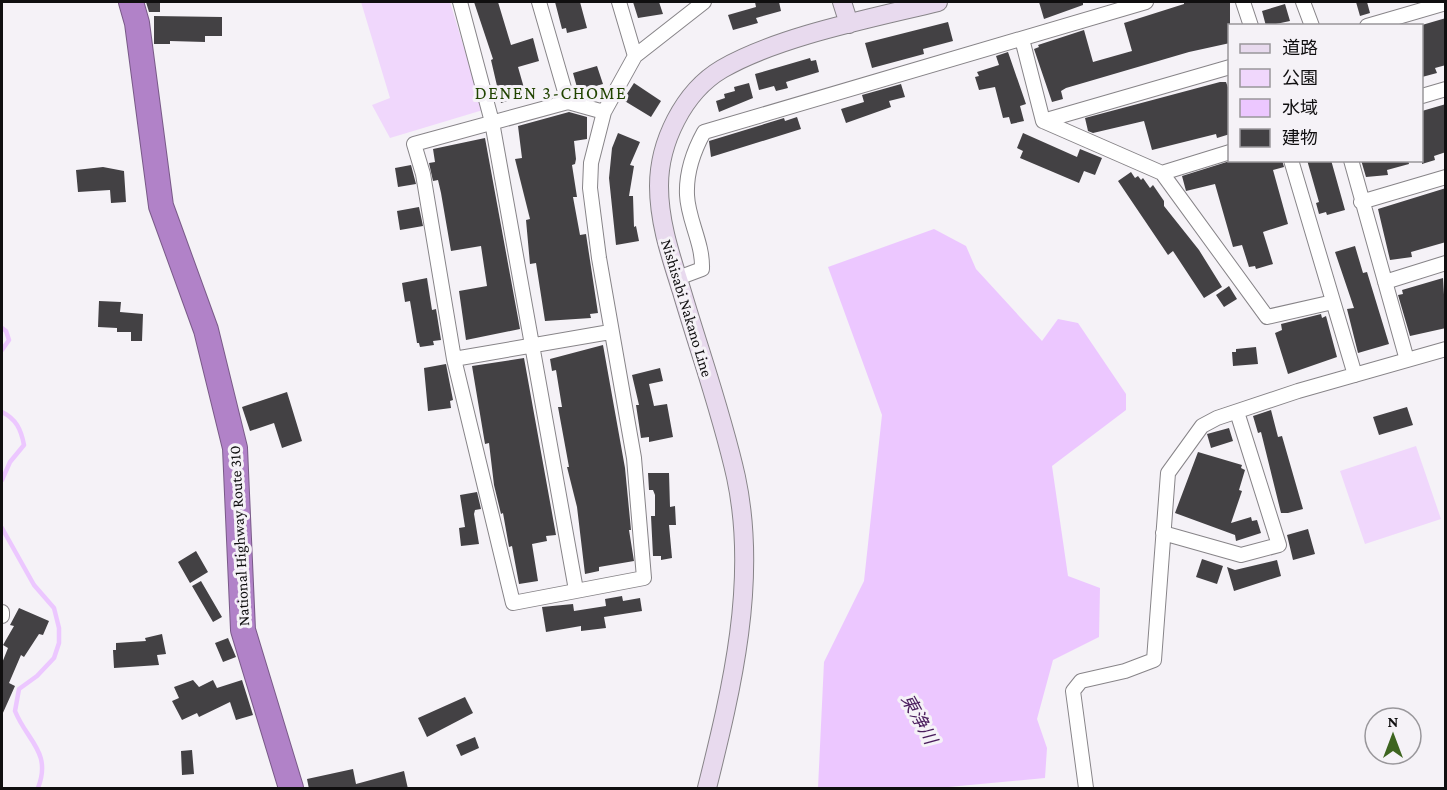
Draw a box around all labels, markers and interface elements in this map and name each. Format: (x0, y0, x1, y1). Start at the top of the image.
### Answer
legend (1228, 24, 1423, 162)
text: 道路 (1282, 38, 1318, 58)
text: 公園 (1282, 68, 1318, 88)
district label: DENEN 3-CHOME (475, 83, 627, 103)
text: 水域 (1282, 98, 1318, 118)
text: 建物 (1282, 128, 1318, 148)
street label: Nishisabi Nakano Line (658, 237, 716, 379)
street label: National Highway Route 310 (226, 445, 253, 627)
water label: 東浄川 (897, 691, 942, 749)
north arrow (1363, 706, 1423, 766)
text: N (1388, 713, 1399, 730)

